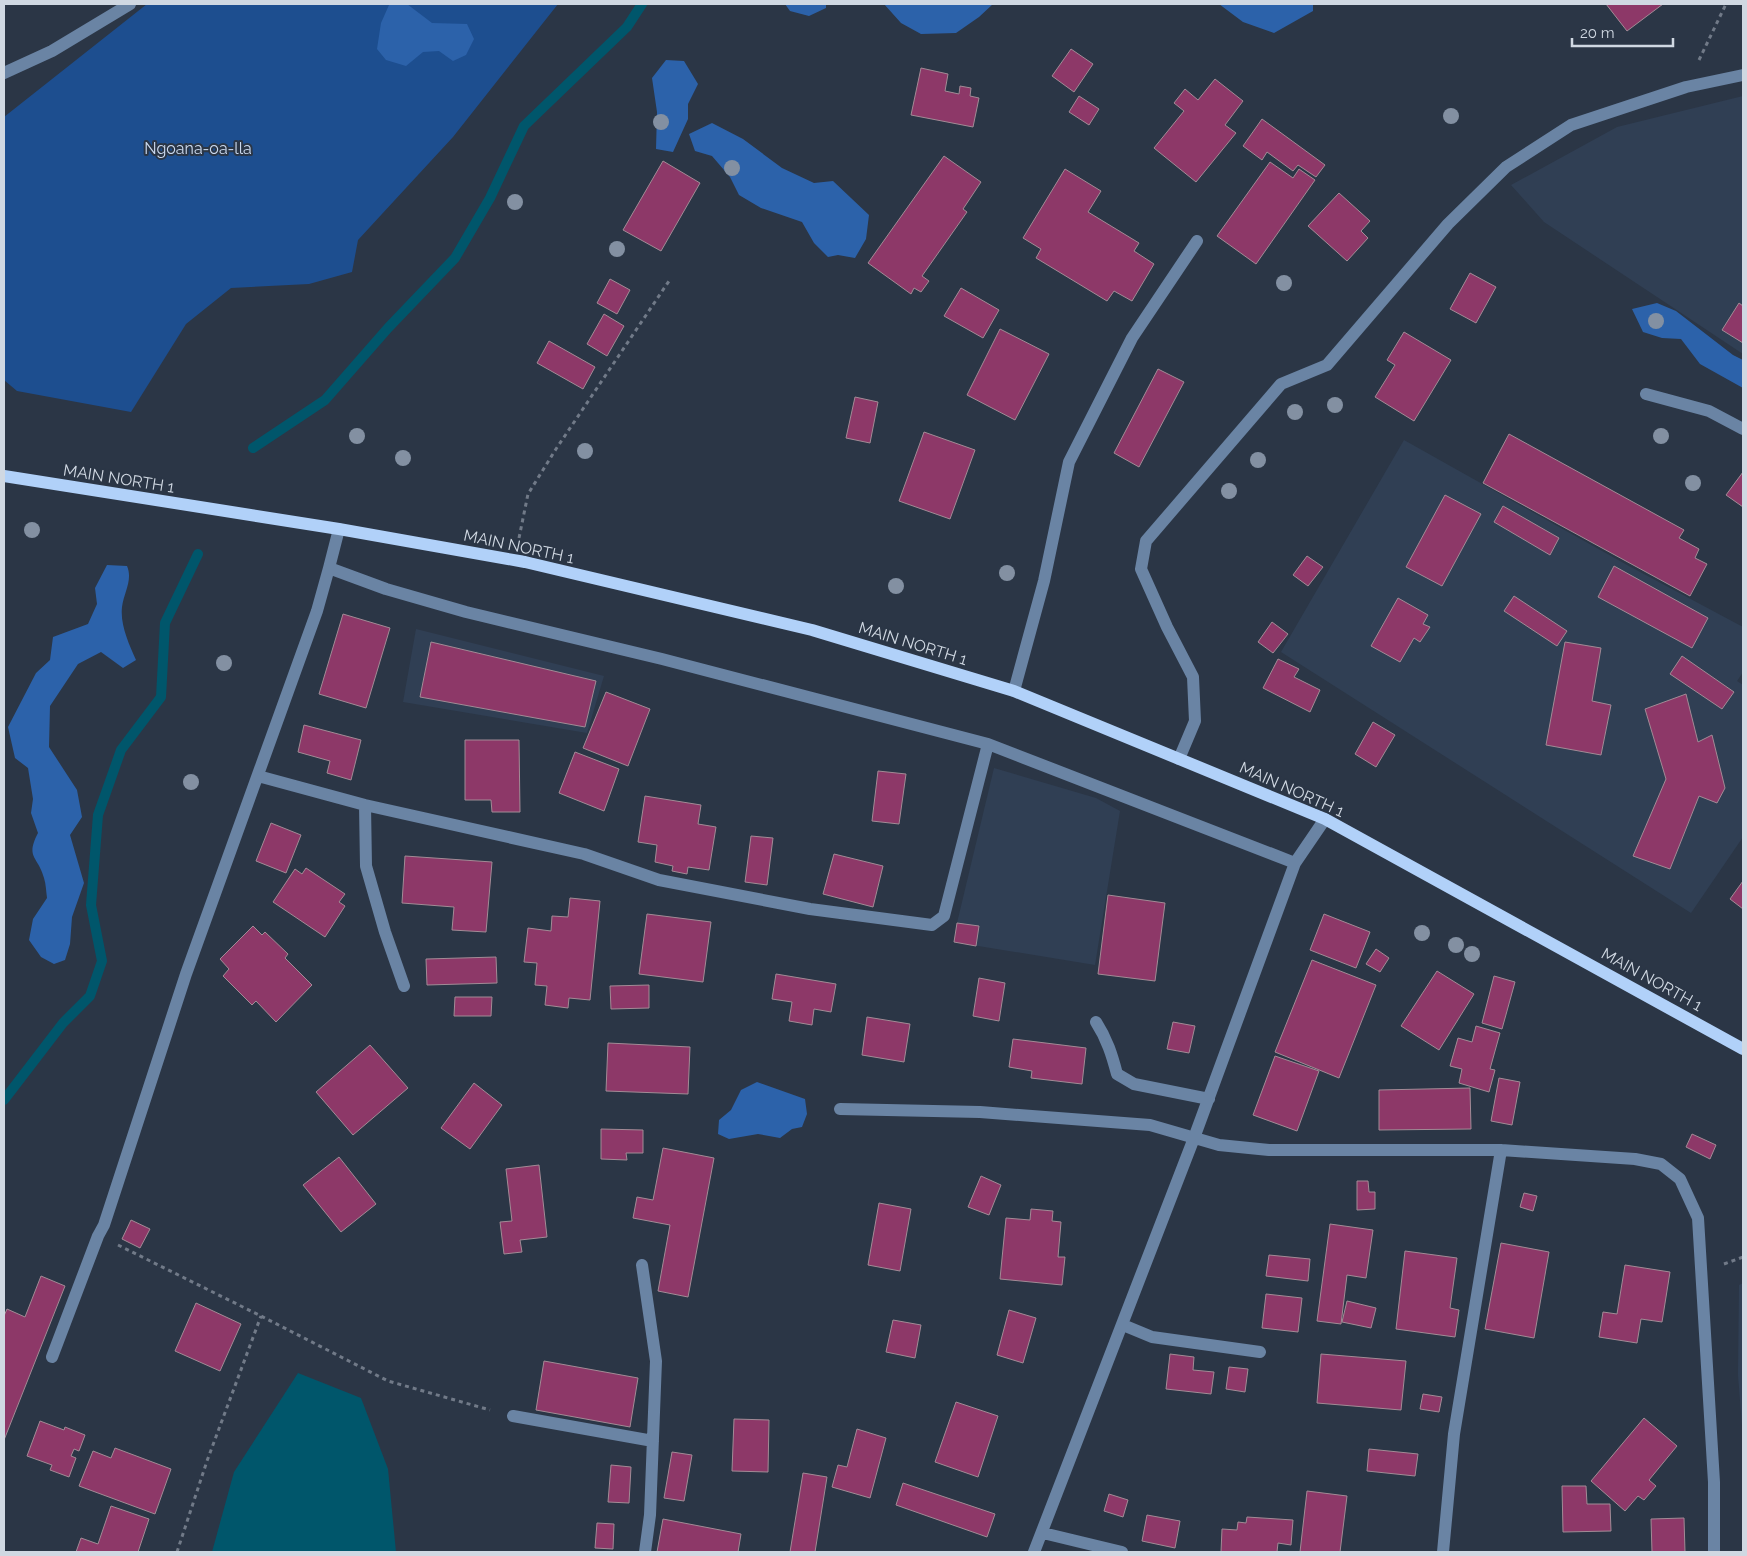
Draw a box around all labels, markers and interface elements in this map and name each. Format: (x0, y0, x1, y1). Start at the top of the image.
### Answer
scale bar (1572, 15, 1673, 47)
text: 20 m (1580, 24, 1615, 42)
park label: Ngoana-oa-lla (144, 139, 252, 158)
street label: MAIN NORTH 1 (62, 460, 176, 497)
street label: MAIN NORTH 1 (462, 526, 576, 568)
street label: MAIN NORTH 1 (856, 618, 970, 669)
street label: MAIN NORTH 1 (1237, 758, 1347, 821)
street label: MAIN NORTH 1 (1598, 944, 1706, 1015)

